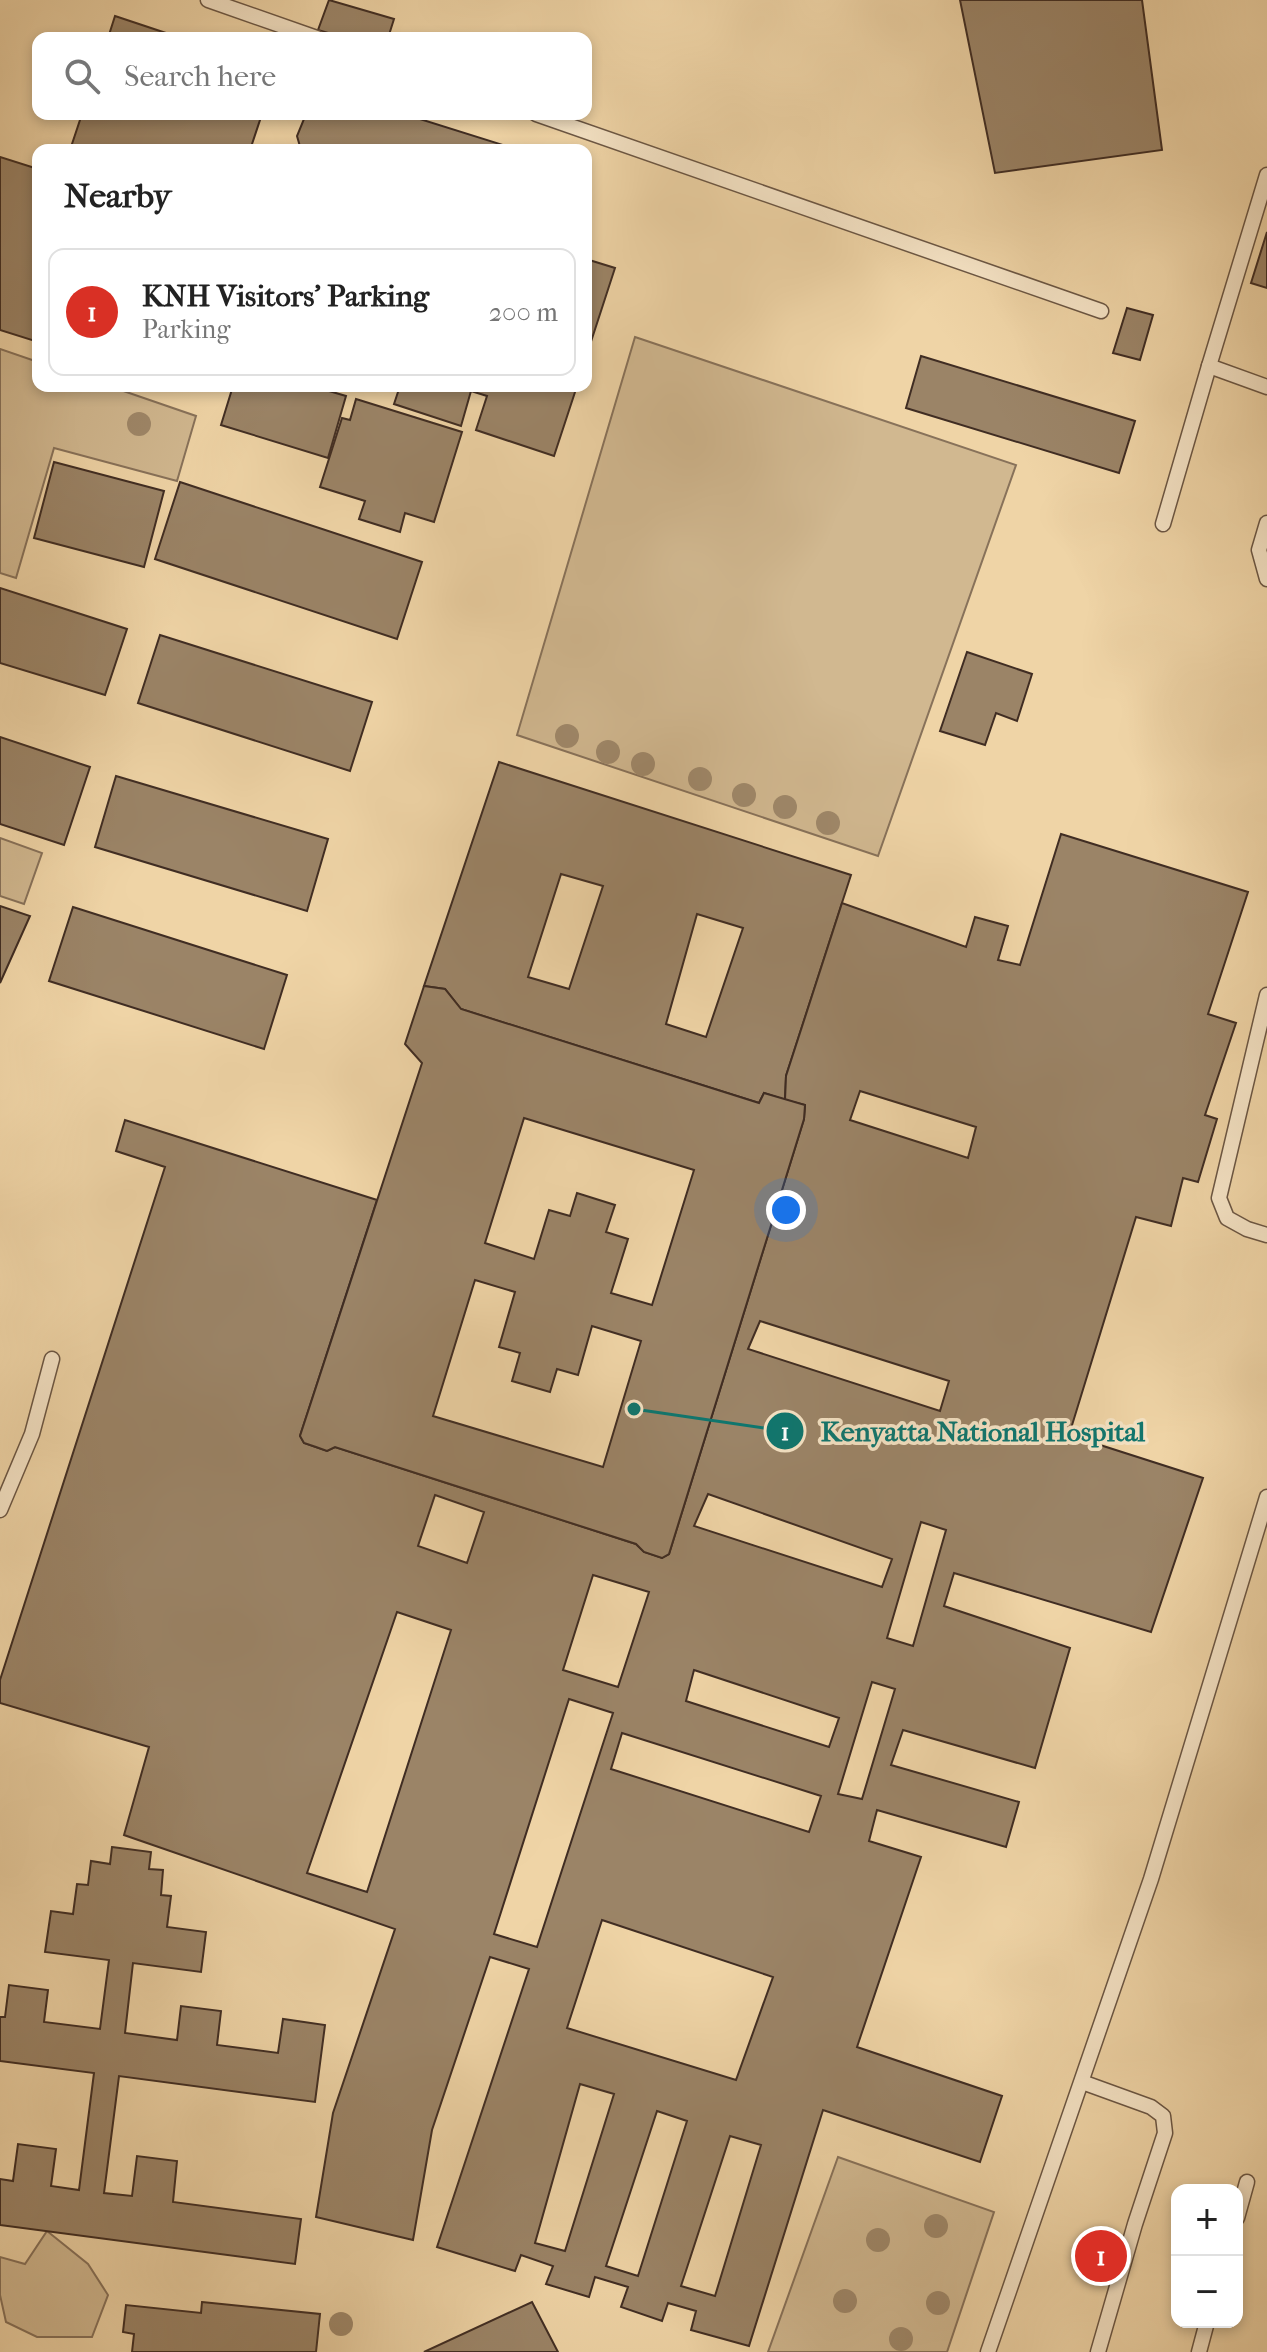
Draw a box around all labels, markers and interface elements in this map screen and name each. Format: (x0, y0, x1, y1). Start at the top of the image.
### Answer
search box (32, 32, 592, 120)
icon: search (60, 54, 104, 98)
text: Search here (124, 59, 276, 94)
text: Nearby (64, 176, 171, 216)
text: KNH Visitors' Parking (142, 279, 429, 314)
text: 1 (87, 297, 97, 328)
text: 200 m (489, 297, 558, 328)
text: Parking (142, 314, 230, 345)
your location (766, 1190, 806, 1230)
callout: Kenyatta National Hospital (765, 1405, 1161, 1457)
text: Kenyatta National Hospital (821, 1415, 1145, 1448)
text: 1 (781, 1418, 789, 1446)
map controls (1171, 2184, 1243, 2328)
button: + (1171, 2184, 1243, 2256)
pin: 1 (1075, 2226, 1127, 2286)
button: − (1171, 2256, 1243, 2328)

